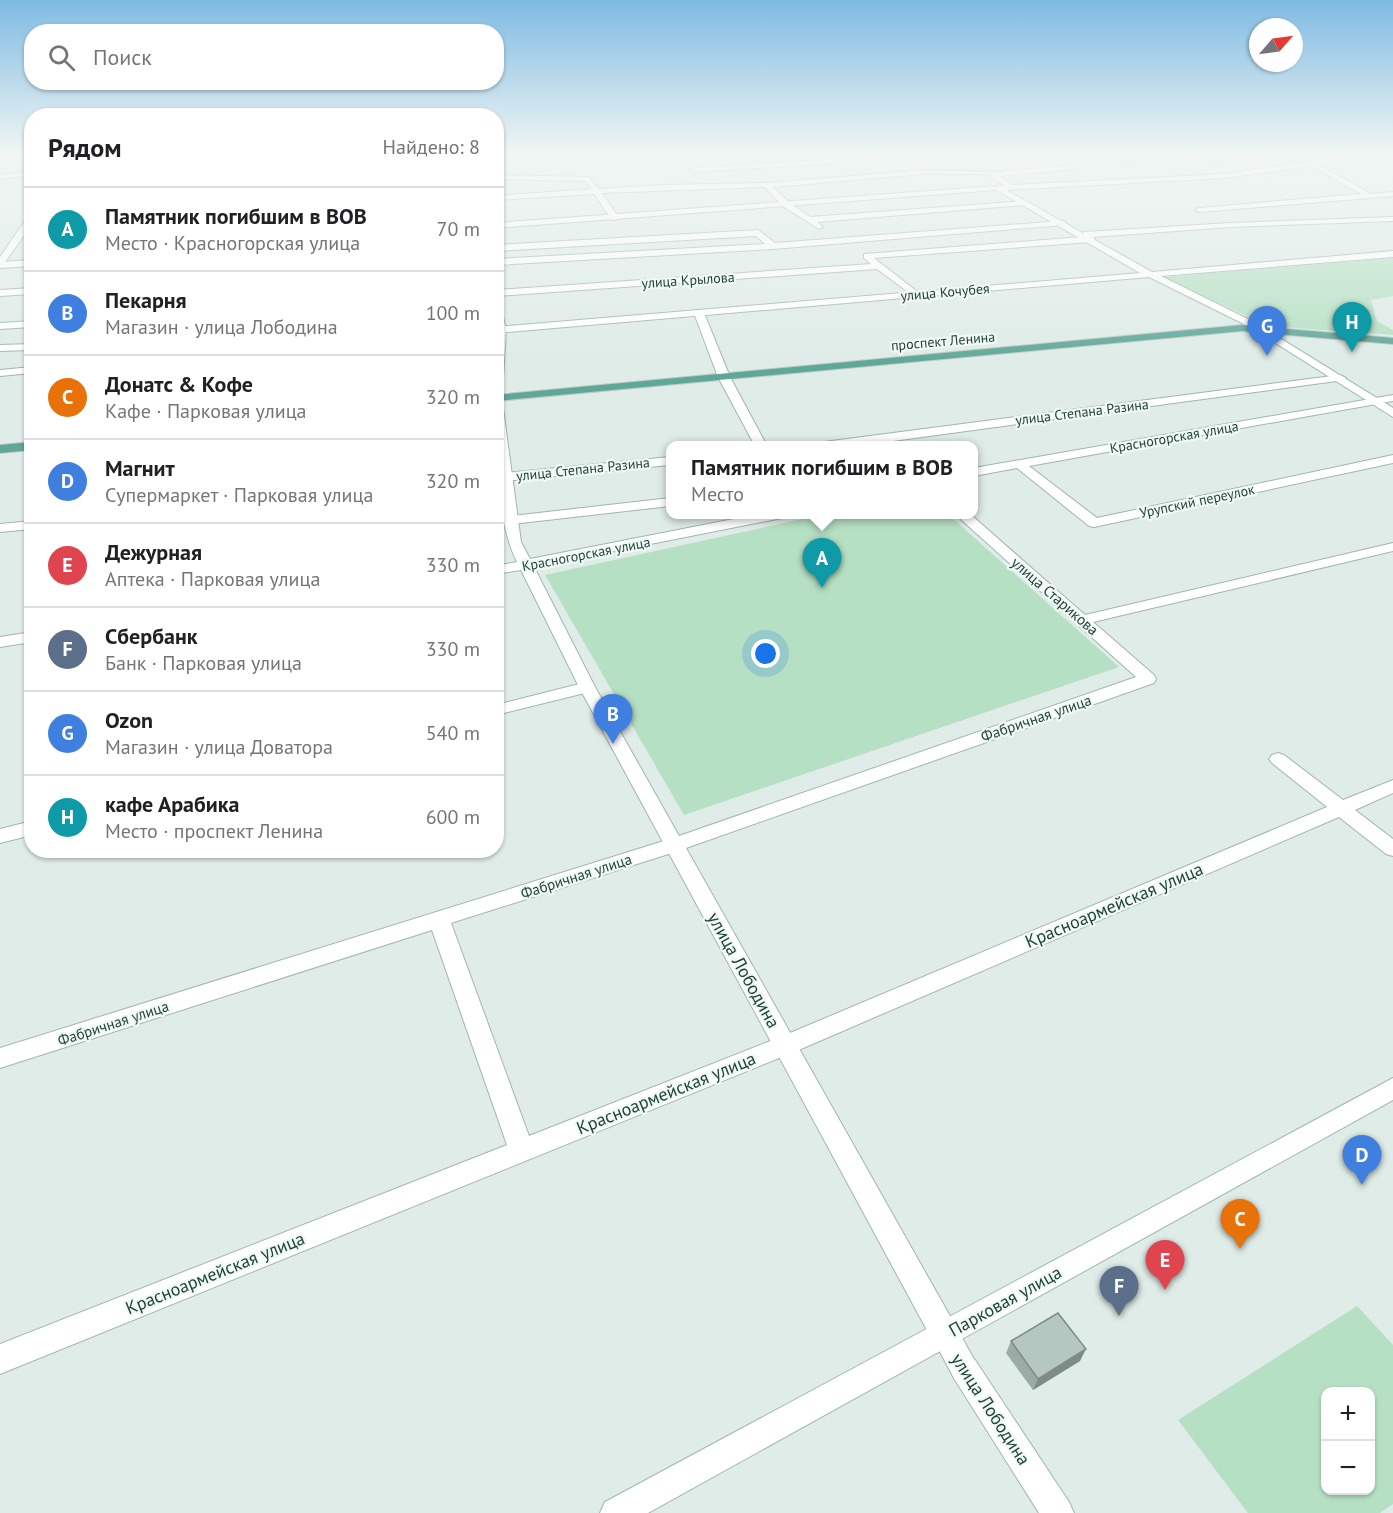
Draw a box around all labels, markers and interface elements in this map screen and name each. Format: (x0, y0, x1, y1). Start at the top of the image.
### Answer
north arrow (1249, 18, 1303, 72)
search box (24, 24, 504, 90)
icon: search (45, 41, 78, 74)
text: Поиск (93, 43, 152, 71)
text: Рядом (48, 131, 122, 164)
text: Найдено: 8 (383, 134, 480, 160)
text: Памятник погибшим в ВОВ (105, 202, 367, 230)
text: A (61, 216, 74, 242)
text: 70 m (437, 216, 480, 242)
text: Место · Красногорская улица (105, 230, 360, 256)
street label: улица Крылова (641, 268, 735, 292)
street label: улица Кочубея (900, 279, 990, 305)
text: Пекарня (105, 286, 187, 314)
text: B (62, 300, 73, 326)
text: 100 m (426, 300, 480, 326)
pin: H (1332, 302, 1372, 352)
pin: G (1248, 306, 1286, 356)
text: Магазин · улица Лободина (105, 314, 338, 340)
street label: проспект Ленина (890, 327, 996, 355)
text: Донатс & Кофе (105, 370, 253, 398)
text: C (62, 384, 73, 410)
text: 320 m (426, 384, 480, 410)
street label: улица Степана Разина (1014, 395, 1150, 429)
text: Кафе · Парковая улица (105, 398, 307, 424)
street label: Красногорская улица (1108, 417, 1240, 457)
popup (666, 441, 978, 519)
street label: улица Степана Разина (515, 453, 651, 485)
text: Памятник погибшим в ВОВ (691, 453, 953, 481)
text: Магнит (105, 454, 175, 482)
text: D (61, 468, 74, 494)
text: 320 m (426, 468, 480, 494)
street label: Урупский переулок (1138, 480, 1256, 522)
text: Место (691, 481, 744, 507)
text: Супермаркет · Парковая улица (105, 482, 373, 508)
street label: Красногорская улица (520, 533, 652, 575)
text: Дежурная (105, 538, 202, 566)
pin: A (802, 538, 842, 588)
text: E (62, 552, 73, 578)
text: 330 m (426, 552, 480, 578)
street label: улица Старикова (1007, 553, 1103, 639)
text: Аптека · Парковая улица (105, 566, 320, 592)
text: Сбербанк (105, 622, 197, 650)
text: F (62, 636, 73, 662)
text: 330 m (426, 636, 480, 662)
your location (751, 639, 780, 668)
text: Банк · Парковая улица (105, 650, 302, 676)
street label: Фабричная улица (978, 690, 1094, 746)
pin: B (594, 694, 632, 744)
text: Ozon (105, 706, 153, 734)
text: G (61, 720, 74, 746)
text: 540 m (426, 720, 480, 746)
text: Магазин · улица Доватора (105, 734, 333, 760)
text: кафе Арабика (105, 790, 240, 818)
text: H (61, 804, 74, 830)
text: 600 m (426, 804, 480, 830)
text: Место · проспект Ленина (105, 818, 323, 844)
street label: Фабричная улица (518, 849, 634, 903)
street label: Красноармейская улица (1022, 857, 1206, 953)
street label: улица Лободина (703, 908, 785, 1032)
street label: Фабричная улица (55, 996, 171, 1050)
street label: Красноармейская улица (573, 1047, 759, 1139)
pin: D (1342, 1136, 1382, 1185)
pin: C (1220, 1200, 1260, 1249)
street label: Красноармейская улица (122, 1227, 308, 1319)
pin: E (1146, 1240, 1184, 1290)
street label: Парковая улица (944, 1260, 1066, 1342)
pin: F (1100, 1266, 1138, 1316)
street label: улица Лободина (946, 1349, 1036, 1469)
map controls (1321, 1387, 1375, 1495)
button: + (1321, 1387, 1375, 1441)
button: − (1321, 1441, 1375, 1495)

